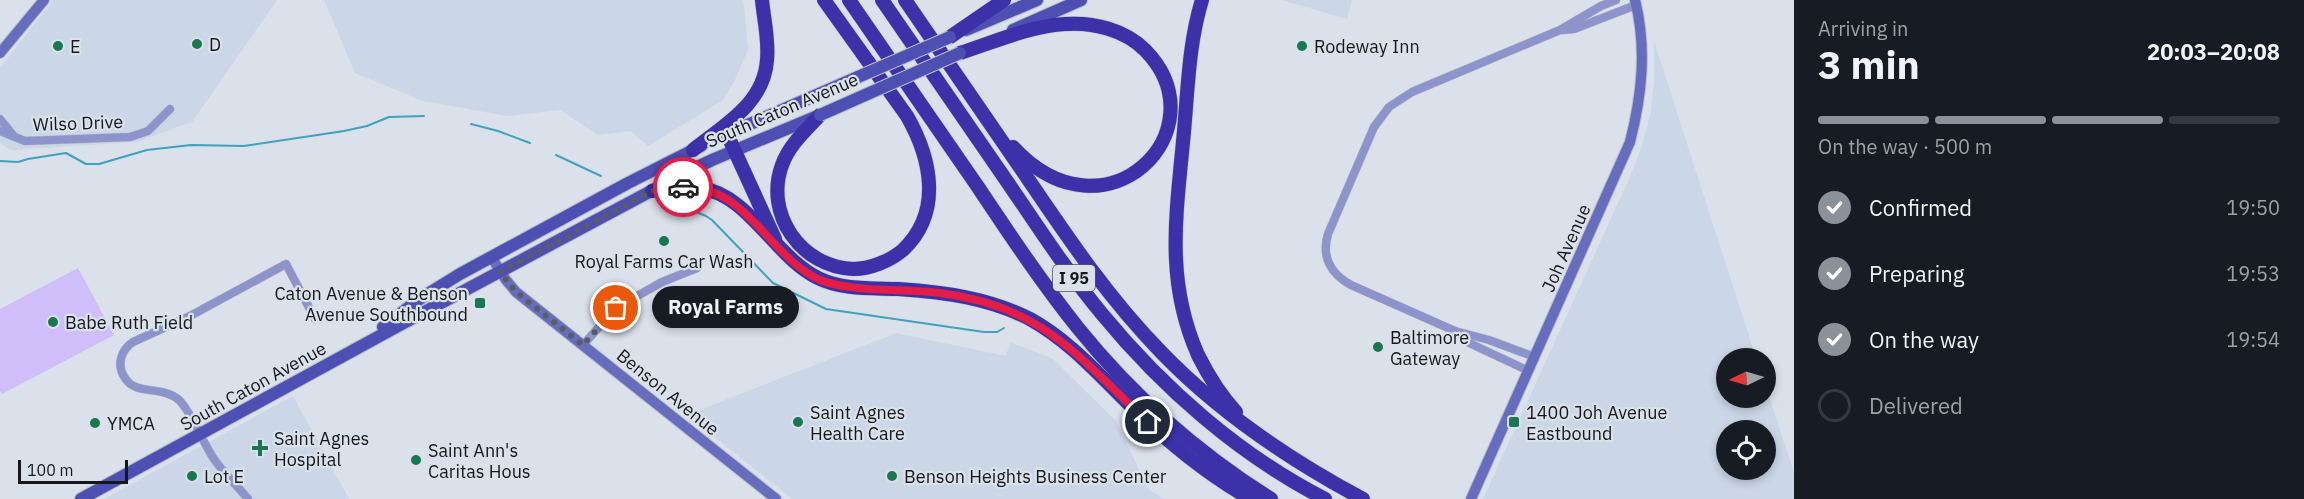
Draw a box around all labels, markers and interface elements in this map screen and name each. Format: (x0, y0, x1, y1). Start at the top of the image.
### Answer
text: Arriving in (1818, 15, 1908, 42)
place label: D (209, 33, 221, 56)
place label: E (70, 35, 81, 58)
place label: Rodeway Inn (1314, 35, 1420, 58)
marker: D (190, 37, 204, 51)
text: 20:03–20:08 (2147, 37, 2280, 66)
marker: E (51, 39, 65, 53)
marker: Rodeway Inn (1295, 39, 1309, 53)
text: 3 min (1818, 39, 1920, 90)
street label: South Caton Avenue (702, 67, 862, 152)
street label: Wilso Drive (32, 110, 124, 136)
text: On the way · 500 m (1818, 133, 1992, 160)
courier (653, 157, 713, 217)
icon: car (667, 171, 700, 204)
icon: check (1818, 191, 1851, 224)
text: Confirmed (1869, 193, 1972, 222)
text: 19:50 (2226, 194, 2280, 221)
street label: Joh Avenue (1536, 200, 1596, 296)
marker: Royal Farms Car Wash (657, 234, 671, 248)
place label: Royal Farms Car Wash (574, 250, 754, 273)
icon: check (1818, 257, 1851, 290)
text: Preparing (1869, 259, 1964, 288)
text: 19:53 (2226, 260, 2280, 287)
road number: I 95 (1053, 265, 1095, 291)
place label: Caton Avenue & Benson Avenue Southbound (274, 282, 468, 326)
pin (590, 282, 641, 333)
callout: Royal Farms (652, 287, 799, 329)
icon: bag (599, 291, 632, 324)
text: Royal Farms (668, 293, 783, 320)
marker: Caton Avenue & Benson Avenue Southbound (473, 296, 487, 310)
place label: Babe Ruth Field (65, 311, 193, 334)
marker: Babe Ruth Field (46, 315, 60, 329)
icon: check (1818, 323, 1851, 356)
text: On the way (1869, 325, 1979, 354)
place label: Baltimore Gateway (1390, 326, 1469, 370)
text: 19:54 (2226, 326, 2280, 353)
street label: South Caton Avenue (176, 336, 330, 436)
marker: Baltimore Gateway (1371, 340, 1385, 354)
street label: Benson Avenue (612, 344, 724, 440)
north arrow (1716, 348, 1776, 408)
map controls (1716, 348, 1776, 480)
text: Delivered (1869, 391, 1963, 420)
pin (1122, 396, 1173, 447)
place label: Saint Agnes Health Care (810, 401, 905, 445)
place label: 1400 Joh Avenue Eastbound (1526, 401, 1667, 445)
icon: home (1131, 405, 1164, 438)
place label: YMCA (107, 412, 155, 435)
marker: Saint Agnes Health Care (791, 415, 805, 429)
marker: 1400 Joh Avenue Eastbound (1507, 415, 1521, 429)
marker: YMCA (88, 416, 102, 430)
button: locate (1716, 420, 1776, 480)
place label: Saint Agnes Hospital (274, 427, 369, 471)
marker: Saint Agnes Hospital (251, 439, 269, 457)
place label: Saint Ann's Caritas Hous (428, 439, 531, 483)
marker: Saint Ann's Caritas Hous (409, 453, 423, 467)
scale bar (18, 457, 128, 484)
text: 100 m (27, 460, 74, 480)
place label: Lot E (204, 465, 244, 488)
place label: Benson Heights Business Center (904, 465, 1167, 488)
marker: Lot E (185, 469, 199, 483)
marker: Benson Heights Business Center (885, 469, 899, 483)

